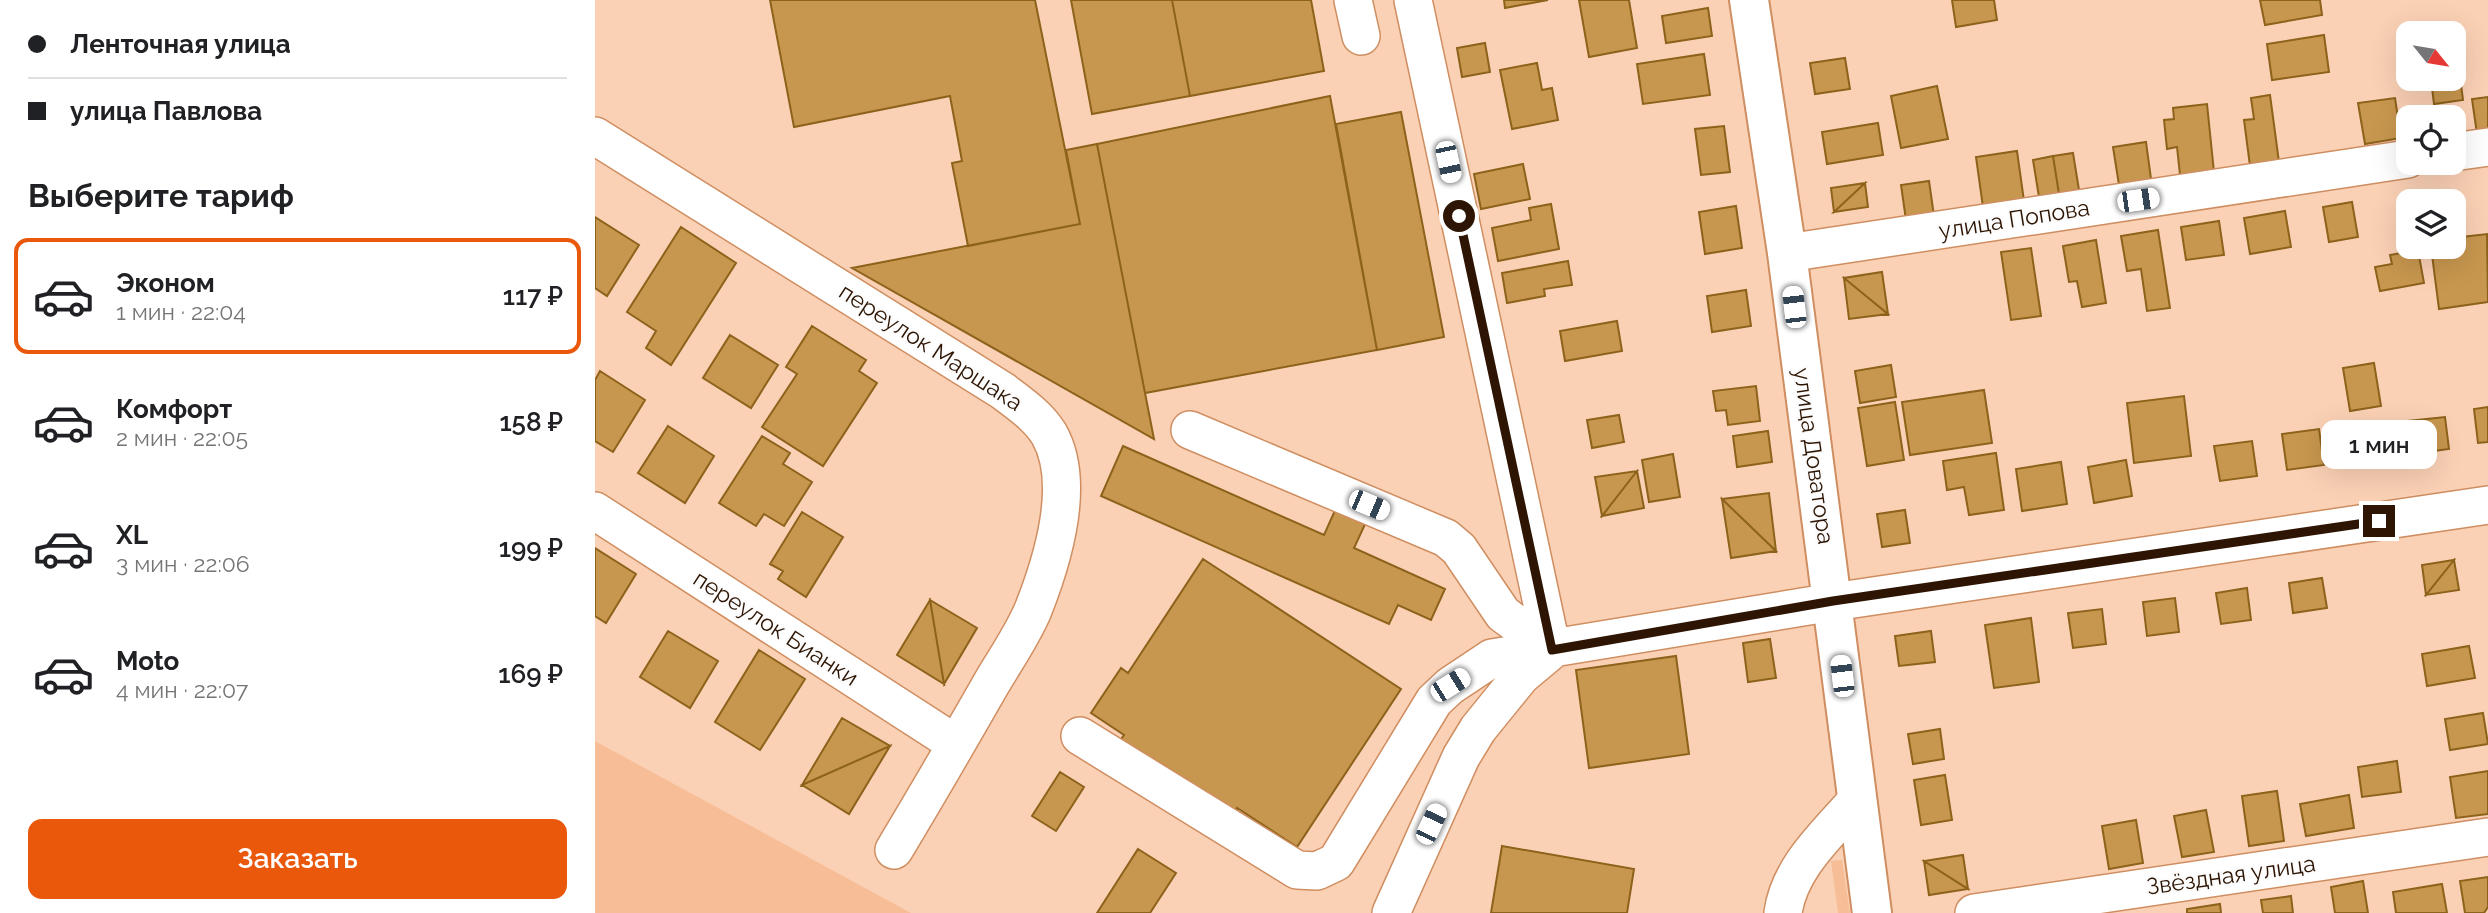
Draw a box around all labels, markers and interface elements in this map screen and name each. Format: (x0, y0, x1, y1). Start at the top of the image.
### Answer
north arrow (2396, 21, 2466, 91)
map controls (2396, 21, 2466, 259)
text: Ленточная улица (70, 29, 291, 59)
text: улица Павлова (70, 96, 262, 126)
button: locate (2396, 105, 2466, 175)
car (1434, 139, 1463, 185)
text: Выберите тариф (28, 177, 294, 214)
car (2116, 187, 2161, 213)
button: layers (2396, 189, 2466, 259)
street label: улица Попова (1936, 193, 2091, 244)
route start (1443, 200, 1475, 232)
icon: car (32, 265, 95, 328)
text: Эконом (116, 268, 215, 298)
street label: переулок Маршака (835, 277, 1028, 416)
text: 117 ₽ (503, 281, 563, 311)
car (1782, 285, 1807, 329)
text: 1 мин · 22:04 (116, 298, 246, 325)
street label: улица Доватора (1789, 366, 1840, 546)
icon: car (32, 391, 95, 454)
text: Комфорт (116, 394, 232, 424)
text: 158 ₽ (499, 407, 563, 437)
callout: 1 мин (2321, 420, 2437, 468)
text: 2 мин · 22:05 (116, 424, 248, 451)
text: 1 мин (2349, 431, 2409, 458)
car (1346, 487, 1393, 523)
route end (2363, 505, 2395, 537)
icon: car (32, 517, 95, 580)
text: XL (116, 520, 148, 550)
text: 199 ₽ (499, 533, 563, 563)
text: 3 мин · 22:06 (116, 550, 250, 577)
street label: переулок Бианки (689, 564, 864, 691)
icon: car (32, 643, 95, 706)
text: Moto (116, 646, 179, 676)
car (1830, 654, 1855, 698)
text: 169 ₽ (498, 659, 563, 689)
car (1427, 665, 1474, 705)
text: 4 мин · 22:07 (116, 676, 248, 703)
car (1413, 801, 1450, 847)
button: Заказать (28, 819, 567, 899)
street label: Звёздная улица (2145, 849, 2317, 900)

